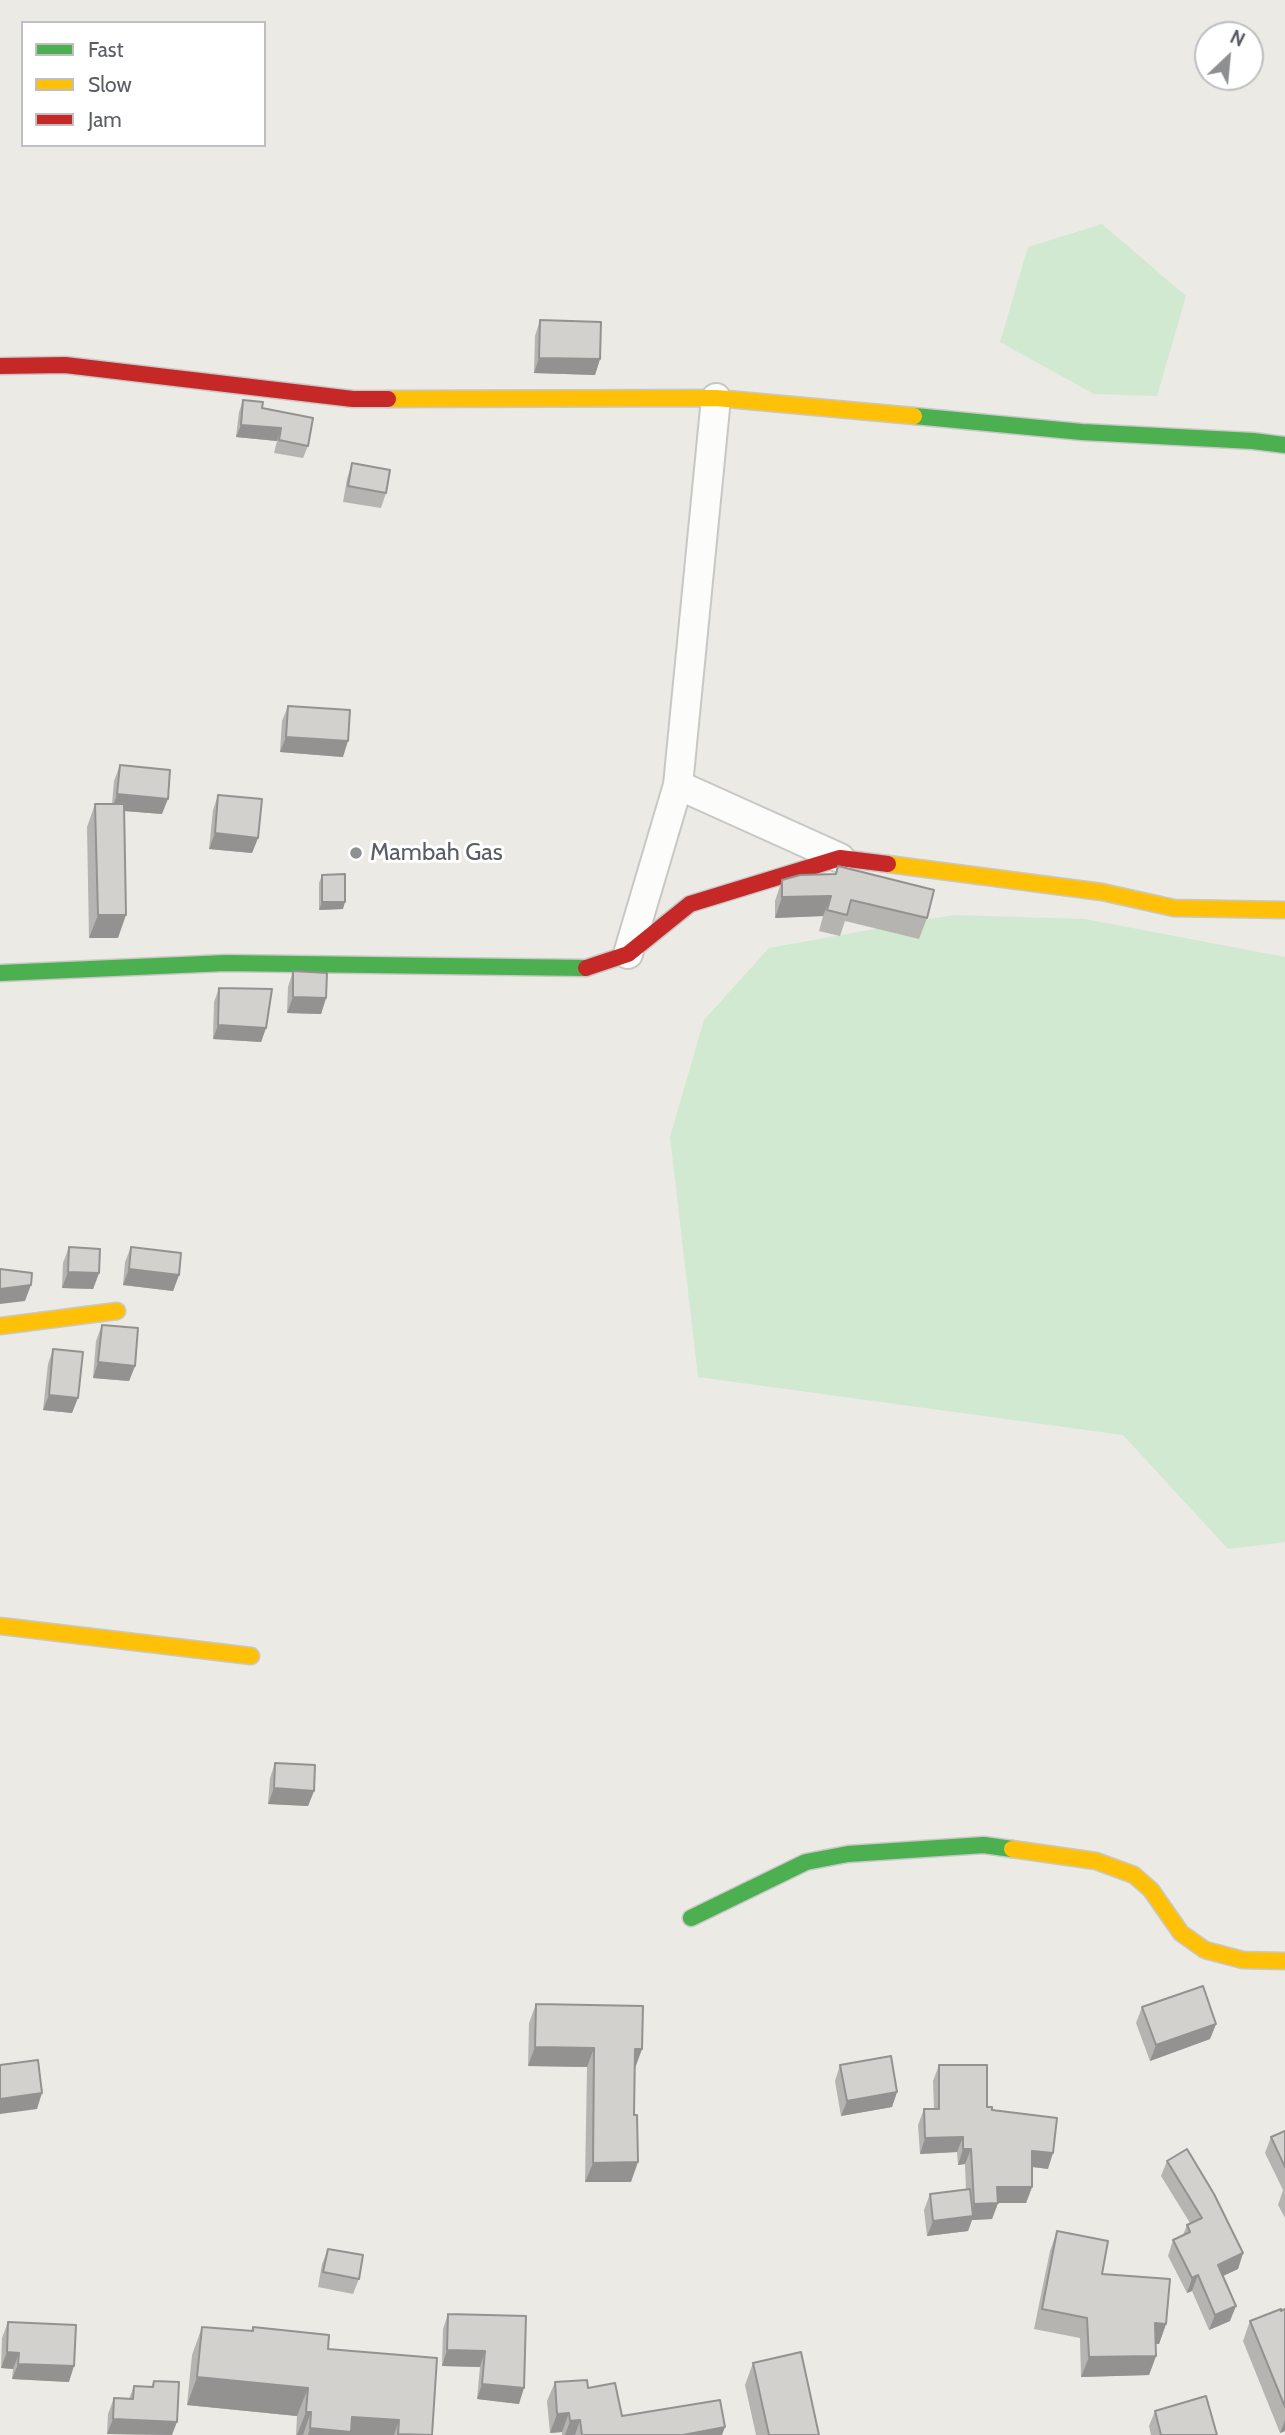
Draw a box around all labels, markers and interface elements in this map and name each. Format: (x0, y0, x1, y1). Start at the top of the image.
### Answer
legend (21, 21, 266, 147)
north arrow (1194, 21, 1264, 91)
text: N (1226, 25, 1249, 52)
text: Fast (88, 37, 124, 62)
text: Slow (88, 72, 132, 97)
text: Jam (88, 107, 122, 132)
place label: Mambah Gas (370, 839, 503, 867)
marker: Mambah Gas (348, 845, 364, 861)

